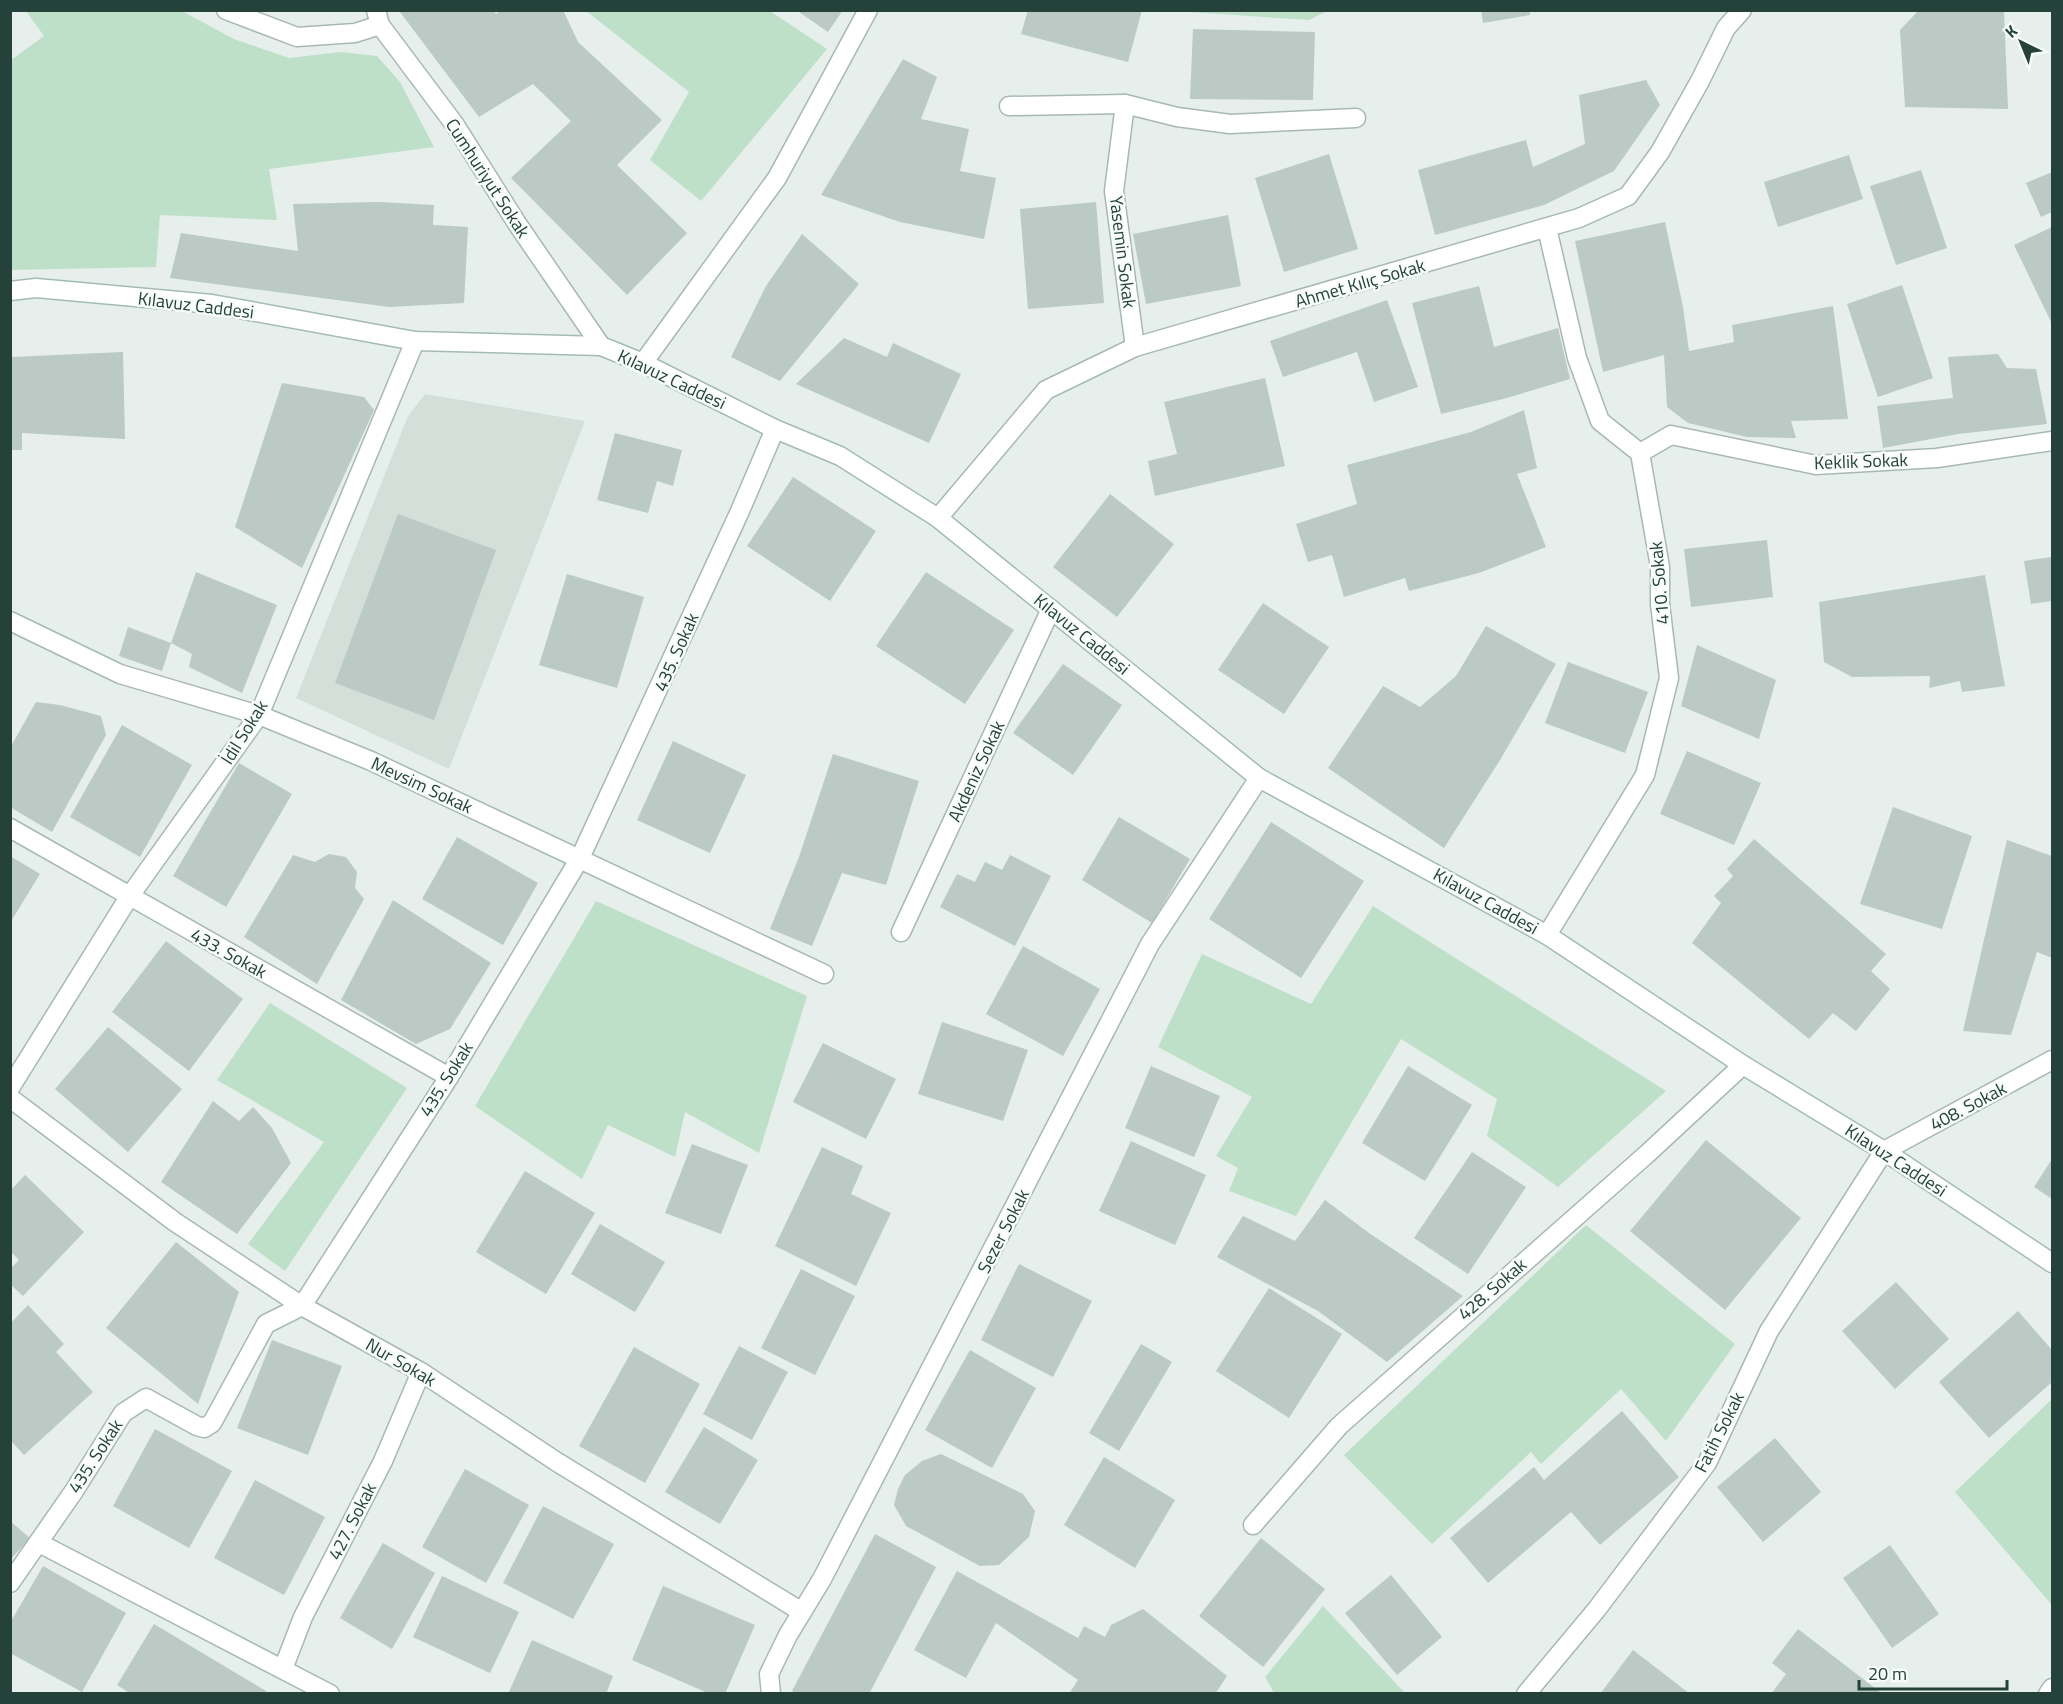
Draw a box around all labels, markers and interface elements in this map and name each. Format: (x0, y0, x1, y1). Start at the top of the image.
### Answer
north arrow (1991, 12, 2051, 72)
text: K (1999, 19, 2023, 43)
street label: Cumhuriyut Sokak (439, 113, 537, 243)
street label: Yasemin Sokak (1103, 194, 1143, 310)
street label: Ahmet Kılıç Sokak (1292, 251, 1429, 314)
street label: Kılavuz Caddesi (136, 284, 256, 326)
street label: Kılavuz Caddesi (613, 342, 731, 416)
street label: Keklik Sokak (1814, 446, 1909, 476)
street label: 410. Sokak (1642, 540, 1676, 626)
street label: Kılavuz Caddesi (1028, 587, 1136, 681)
street label: 435. Sokak (647, 608, 705, 696)
street label: İdil Sokak (214, 694, 275, 769)
street label: Akdeniz Sokak (941, 716, 1011, 826)
street label: Mevsim Sokak (367, 750, 478, 820)
street label: Kılavuz Caddesi (1428, 861, 1544, 941)
street label: 433. Sokak (186, 921, 272, 985)
street label: 435. Sokak (412, 1036, 480, 1122)
street label: 408. Sokak (1925, 1074, 2012, 1138)
street label: Kılavuz Caddesi (1840, 1117, 1952, 1203)
street label: Sezer Sokak (970, 1184, 1036, 1278)
street label: 428. Sokak (1452, 1251, 1533, 1327)
street label: Nur Sokak (361, 1331, 442, 1393)
street label: Fatih Sokak (1687, 1387, 1751, 1477)
street label: 435. Sokak (61, 1413, 129, 1498)
street label: 427. Sokak (321, 1477, 383, 1564)
scale bar (1859, 1653, 2008, 1691)
text: 20 m (1868, 1660, 1907, 1687)

